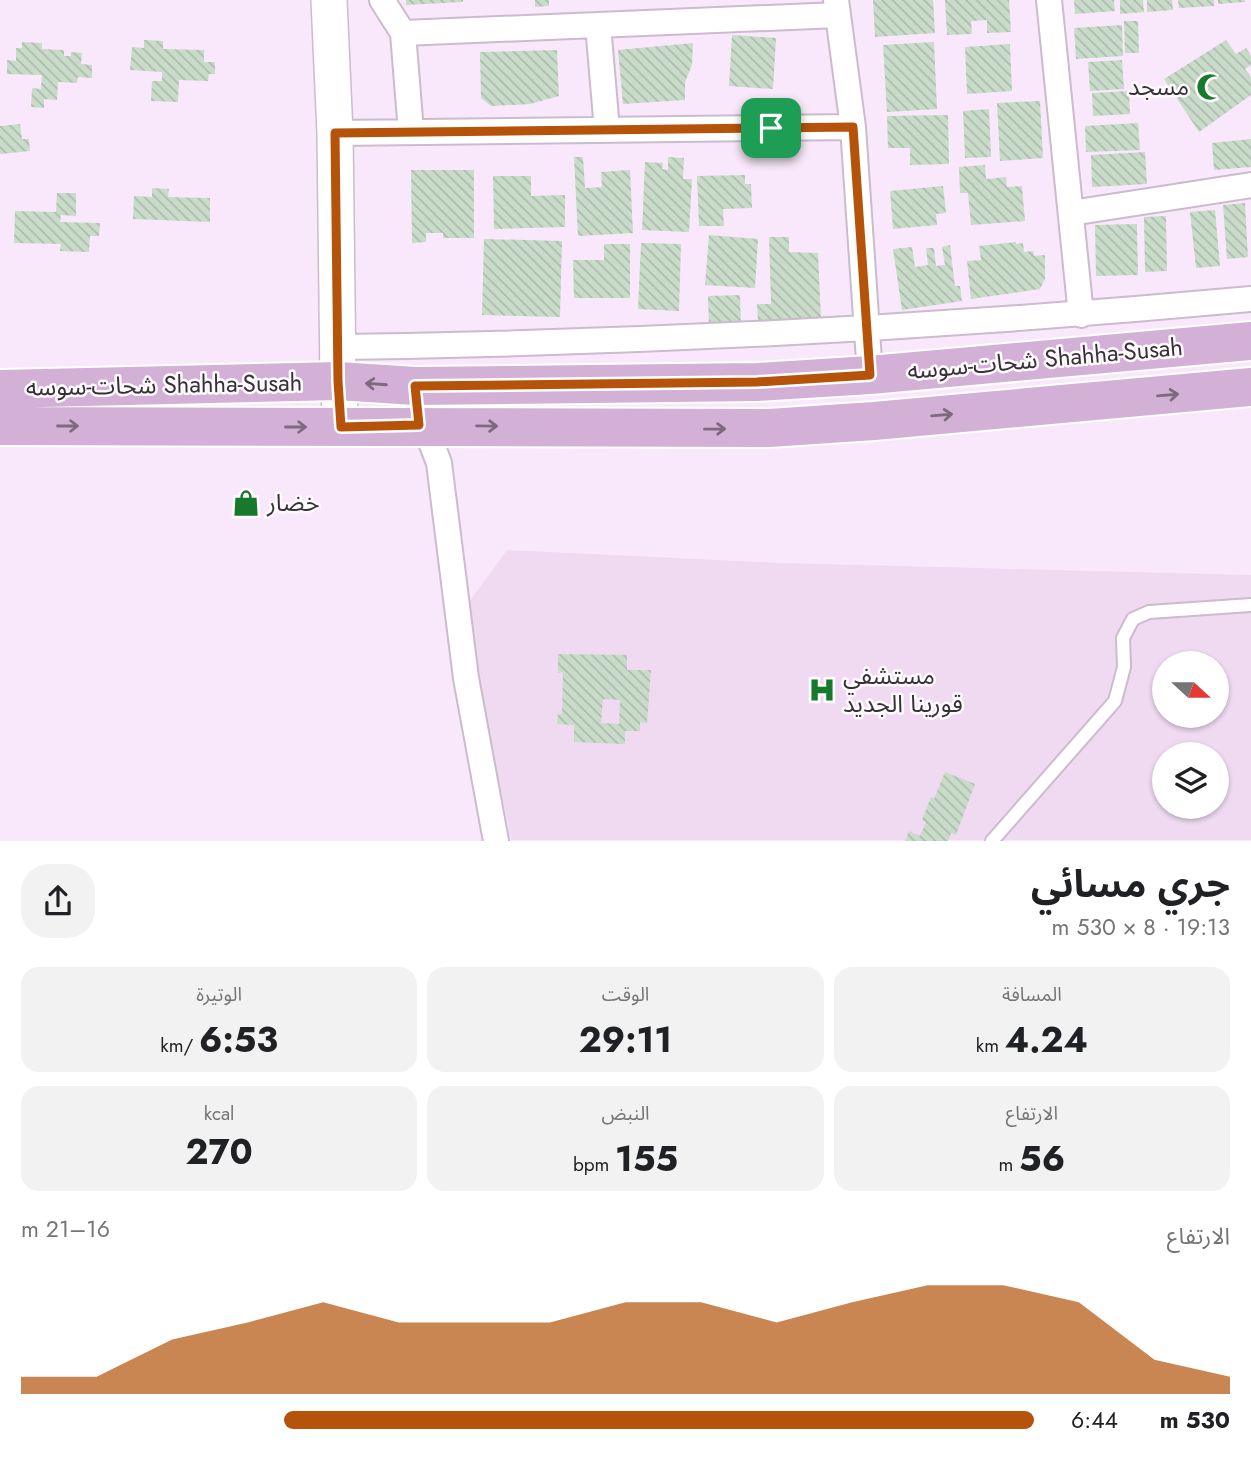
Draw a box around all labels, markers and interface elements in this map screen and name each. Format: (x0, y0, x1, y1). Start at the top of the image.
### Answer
place label: مسجد (1128, 69, 1189, 104)
mosque icon: مسجد (1195, 72, 1225, 102)
pin (741, 98, 801, 158)
icon: arrive (752, 109, 790, 147)
street label: شحات-سوسه Shahha-Susah (906, 329, 1184, 388)
street label: شحات-سوسه Shahha-Susah (25, 365, 303, 404)
one-way arrow (365, 377, 388, 390)
one-way arrow (1157, 388, 1179, 401)
one-way arrow (930, 408, 953, 421)
one-way arrow (56, 419, 79, 433)
one-way arrow (476, 419, 499, 433)
one-way arrow (284, 420, 307, 434)
one-way arrow (703, 422, 726, 435)
place label: خضار (266, 485, 320, 520)
shop icon: خضار (231, 488, 261, 518)
north arrow (1152, 651, 1228, 728)
map controls (1152, 651, 1229, 819)
place label: مستشفي قورينا الجديد (843, 658, 963, 721)
hospital icon: مستشفي قورينا الجديد (807, 675, 837, 705)
button: layers (1152, 742, 1229, 819)
text: جري مسائي (1031, 856, 1230, 911)
button: share (21, 864, 95, 938)
text: 19:13 · 8 × 530 m (1052, 910, 1230, 944)
text: الوتيرة (196, 981, 242, 1008)
text: الوقت (602, 981, 649, 1008)
text: المسافة (1002, 981, 1062, 1008)
text: 6:53 (199, 1015, 278, 1065)
text: 29:11 (579, 1015, 672, 1065)
text: 4.24 (1005, 1015, 1088, 1065)
text: /km (160, 1032, 199, 1059)
text: km (976, 1032, 1005, 1059)
text: kcal (204, 1100, 235, 1127)
text: النبض (601, 1100, 650, 1127)
text: الارتفاع (1006, 1100, 1058, 1127)
text: 270 (186, 1127, 253, 1177)
text: 155 (615, 1134, 678, 1184)
text: 56 (1019, 1134, 1065, 1184)
text: bpm (573, 1151, 615, 1178)
text: m (999, 1151, 1019, 1178)
text: 16–21 m (21, 1212, 110, 1246)
text: الارتفاع (1167, 1219, 1230, 1253)
text: 6:44 (1071, 1403, 1118, 1437)
text: 530 m (1160, 1403, 1230, 1437)

